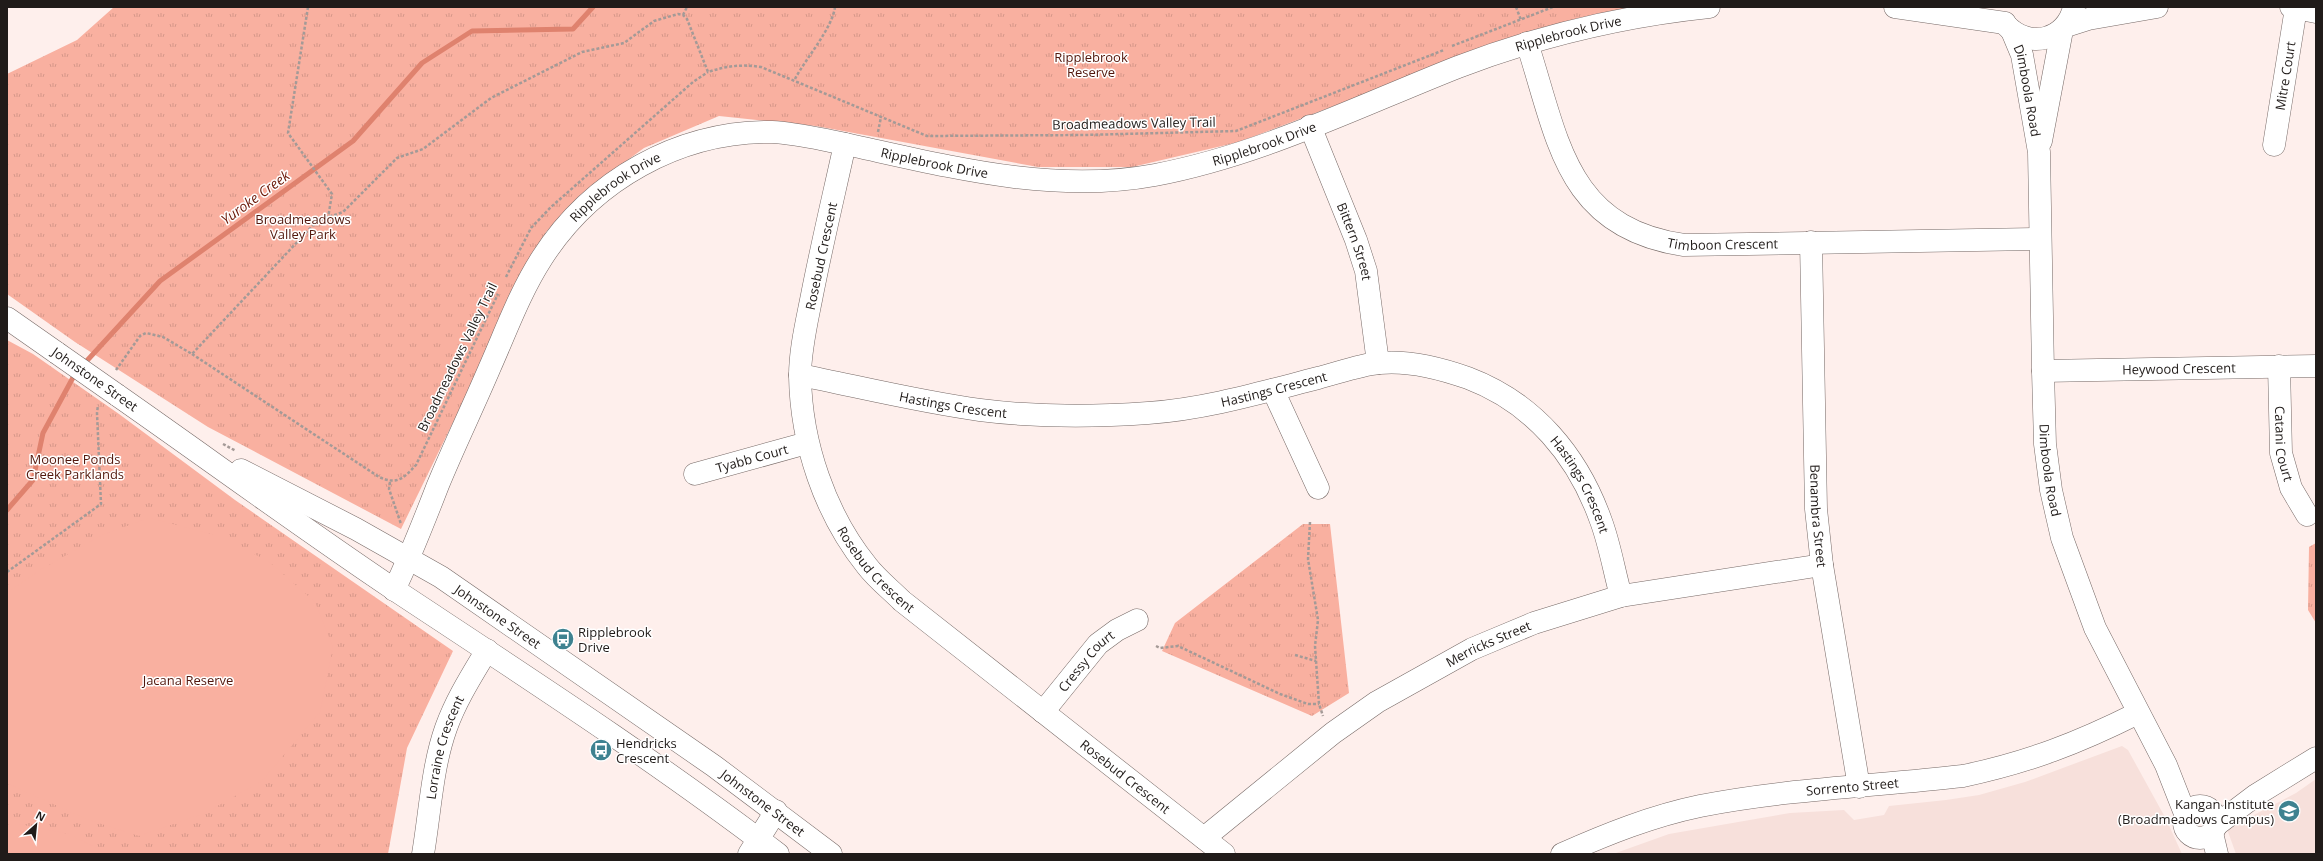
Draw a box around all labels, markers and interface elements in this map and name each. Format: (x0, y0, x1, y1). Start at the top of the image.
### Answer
street label: Ripplebrook Drive (1513, 11, 1623, 56)
street label: Mitre Court (2271, 40, 2300, 112)
street label: Dimboola Road (2010, 42, 2045, 138)
park label: Ripplebrook Reserve (1054, 48, 1128, 81)
street label: Broadmeadows Valley Trail (1052, 113, 1216, 133)
street label: Ripplebrook Drive (1210, 117, 1319, 170)
street label: Ripplebrook Drive (879, 143, 989, 182)
street label: Ripplebrook Drive (565, 148, 663, 226)
water label: Yuroke Creek (217, 165, 294, 228)
street label: Rosebud Crescent (801, 200, 841, 312)
street label: Bittern Street (1333, 200, 1376, 282)
park label: Broadmeadows Valley Park (255, 210, 351, 243)
street label: Timboon Crescent (1666, 233, 1779, 255)
street label: Broadmeadows Valley Trail (413, 279, 501, 435)
street label: Johnstone Street (47, 342, 142, 416)
street label: Heywood Crescent (2122, 358, 2236, 379)
street label: Hastings Crescent (1219, 367, 1329, 411)
street label: Hastings Crescent (898, 387, 1008, 422)
street label: Catani Court (2271, 406, 2298, 484)
street label: Dimboola Road (2035, 424, 2066, 518)
street label: Hastings Crescent (1547, 432, 1614, 536)
street label: Tyabb Court (714, 440, 790, 477)
park label: Moonee Ponds Creek Parklands (26, 450, 124, 483)
street label: Benambra Street (1806, 464, 1831, 569)
street label: Rosebud Crescent (833, 523, 919, 617)
street label: Johnstone Street (450, 579, 545, 653)
street label: Merricks Street (1442, 616, 1534, 671)
place label: Ripplebrook Drive (578, 623, 652, 656)
bus stop icon: Ripplebrook Drive (550, 626, 576, 652)
street label: Cressy Court (1054, 626, 1118, 696)
park label: Jacana Reserve (141, 671, 233, 689)
street label: Lorraine Crescent (422, 692, 468, 801)
place label: Hendricks Crescent (616, 734, 677, 767)
street label: Rosebud Crescent (1076, 735, 1174, 818)
bus stop icon: Hendricks Crescent (588, 737, 614, 763)
street label: Johnstone Street (715, 764, 809, 840)
street label: Sorrento Street (1805, 773, 1900, 800)
place label: Kangan Institute (Broadmeadows Campus) (2118, 795, 2274, 828)
school or university icon: Kangan Institute (Broadmeadows Campus) (2276, 798, 2302, 824)
north arrow (16, 805, 56, 845)
text: N (33, 807, 48, 824)

